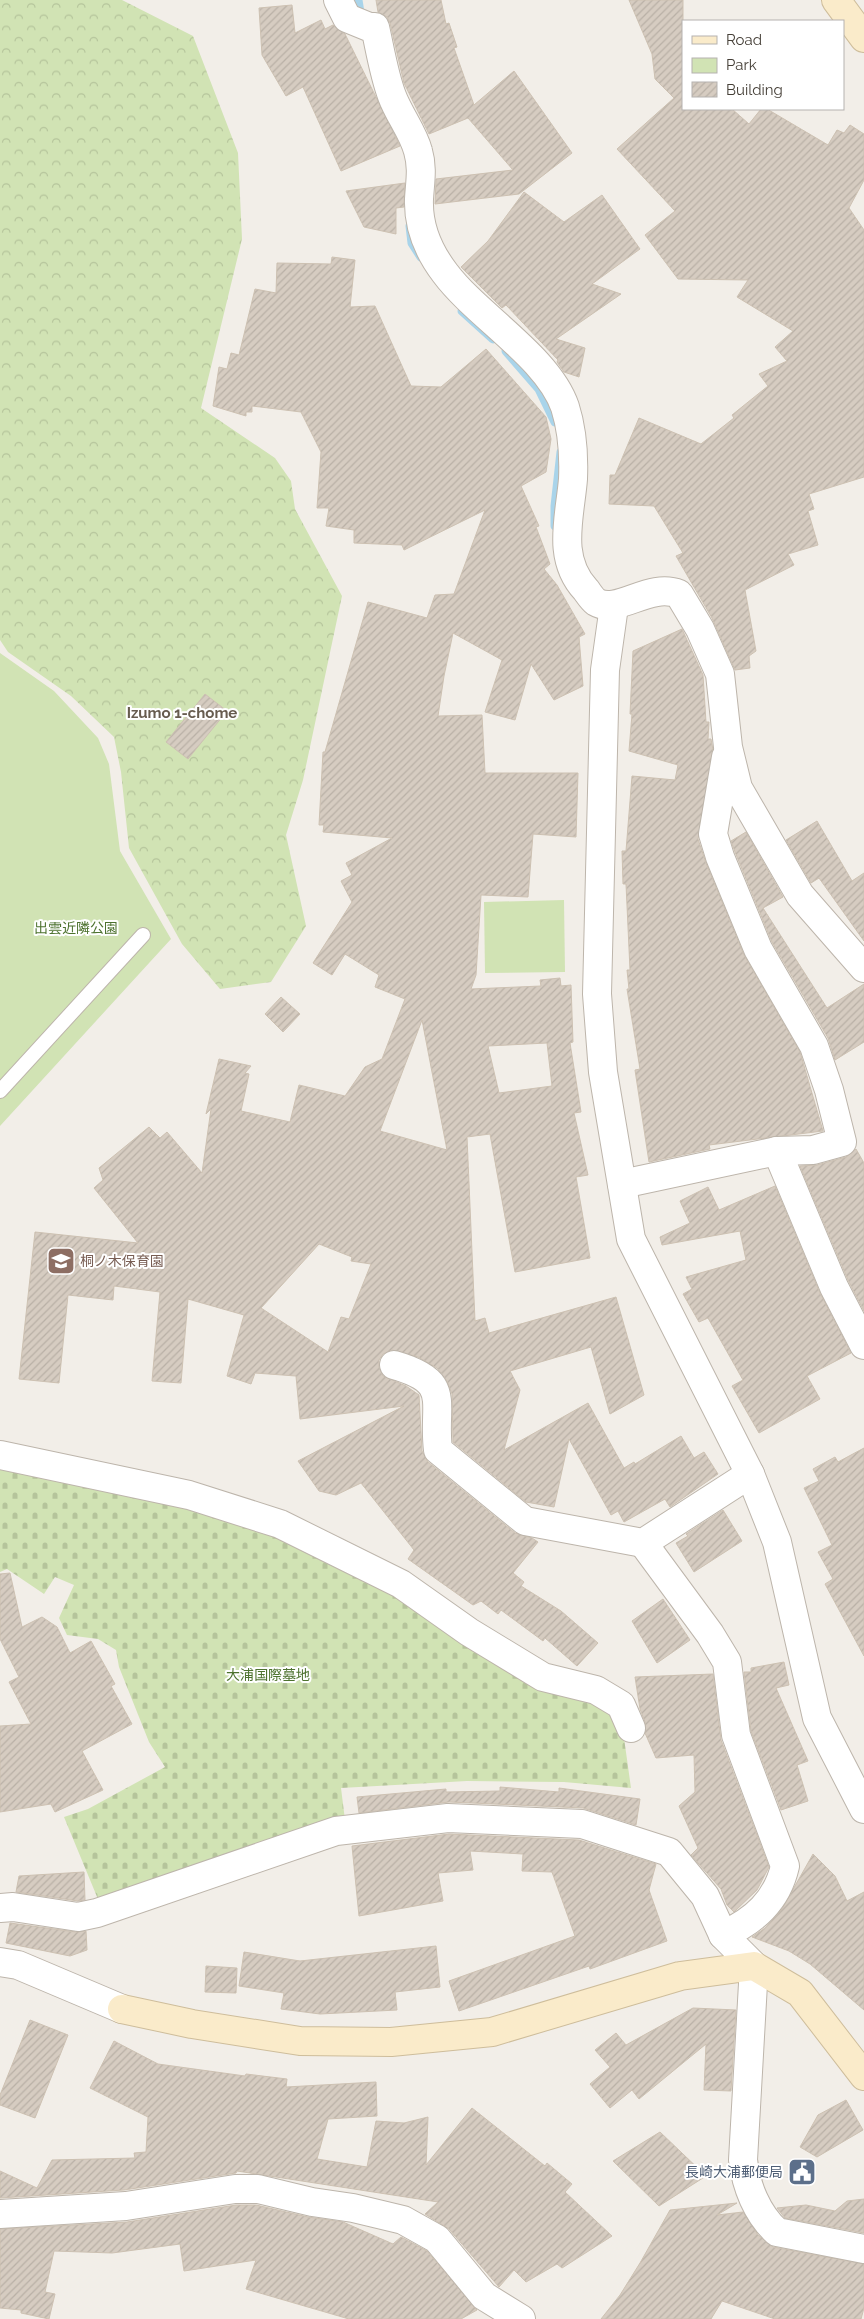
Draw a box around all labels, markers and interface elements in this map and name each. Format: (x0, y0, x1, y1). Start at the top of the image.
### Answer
legend (682, 20, 844, 110)
text: Road (726, 31, 762, 49)
text: Park (726, 56, 757, 74)
text: Building (726, 81, 783, 99)
district label: Izumo 1-chome (127, 704, 237, 722)
park label: 出雲近隣公園 (34, 920, 118, 936)
school or university icon: 桐ノ木保育園 (46, 1246, 76, 1276)
place label: 桐ノ木保育園 (80, 1253, 164, 1269)
park label: 大浦国際墓地 (226, 1667, 310, 1683)
public building icon: 長崎大浦郵便局 (787, 2157, 817, 2187)
place label: 長崎大浦郵便局 (685, 2164, 783, 2180)

